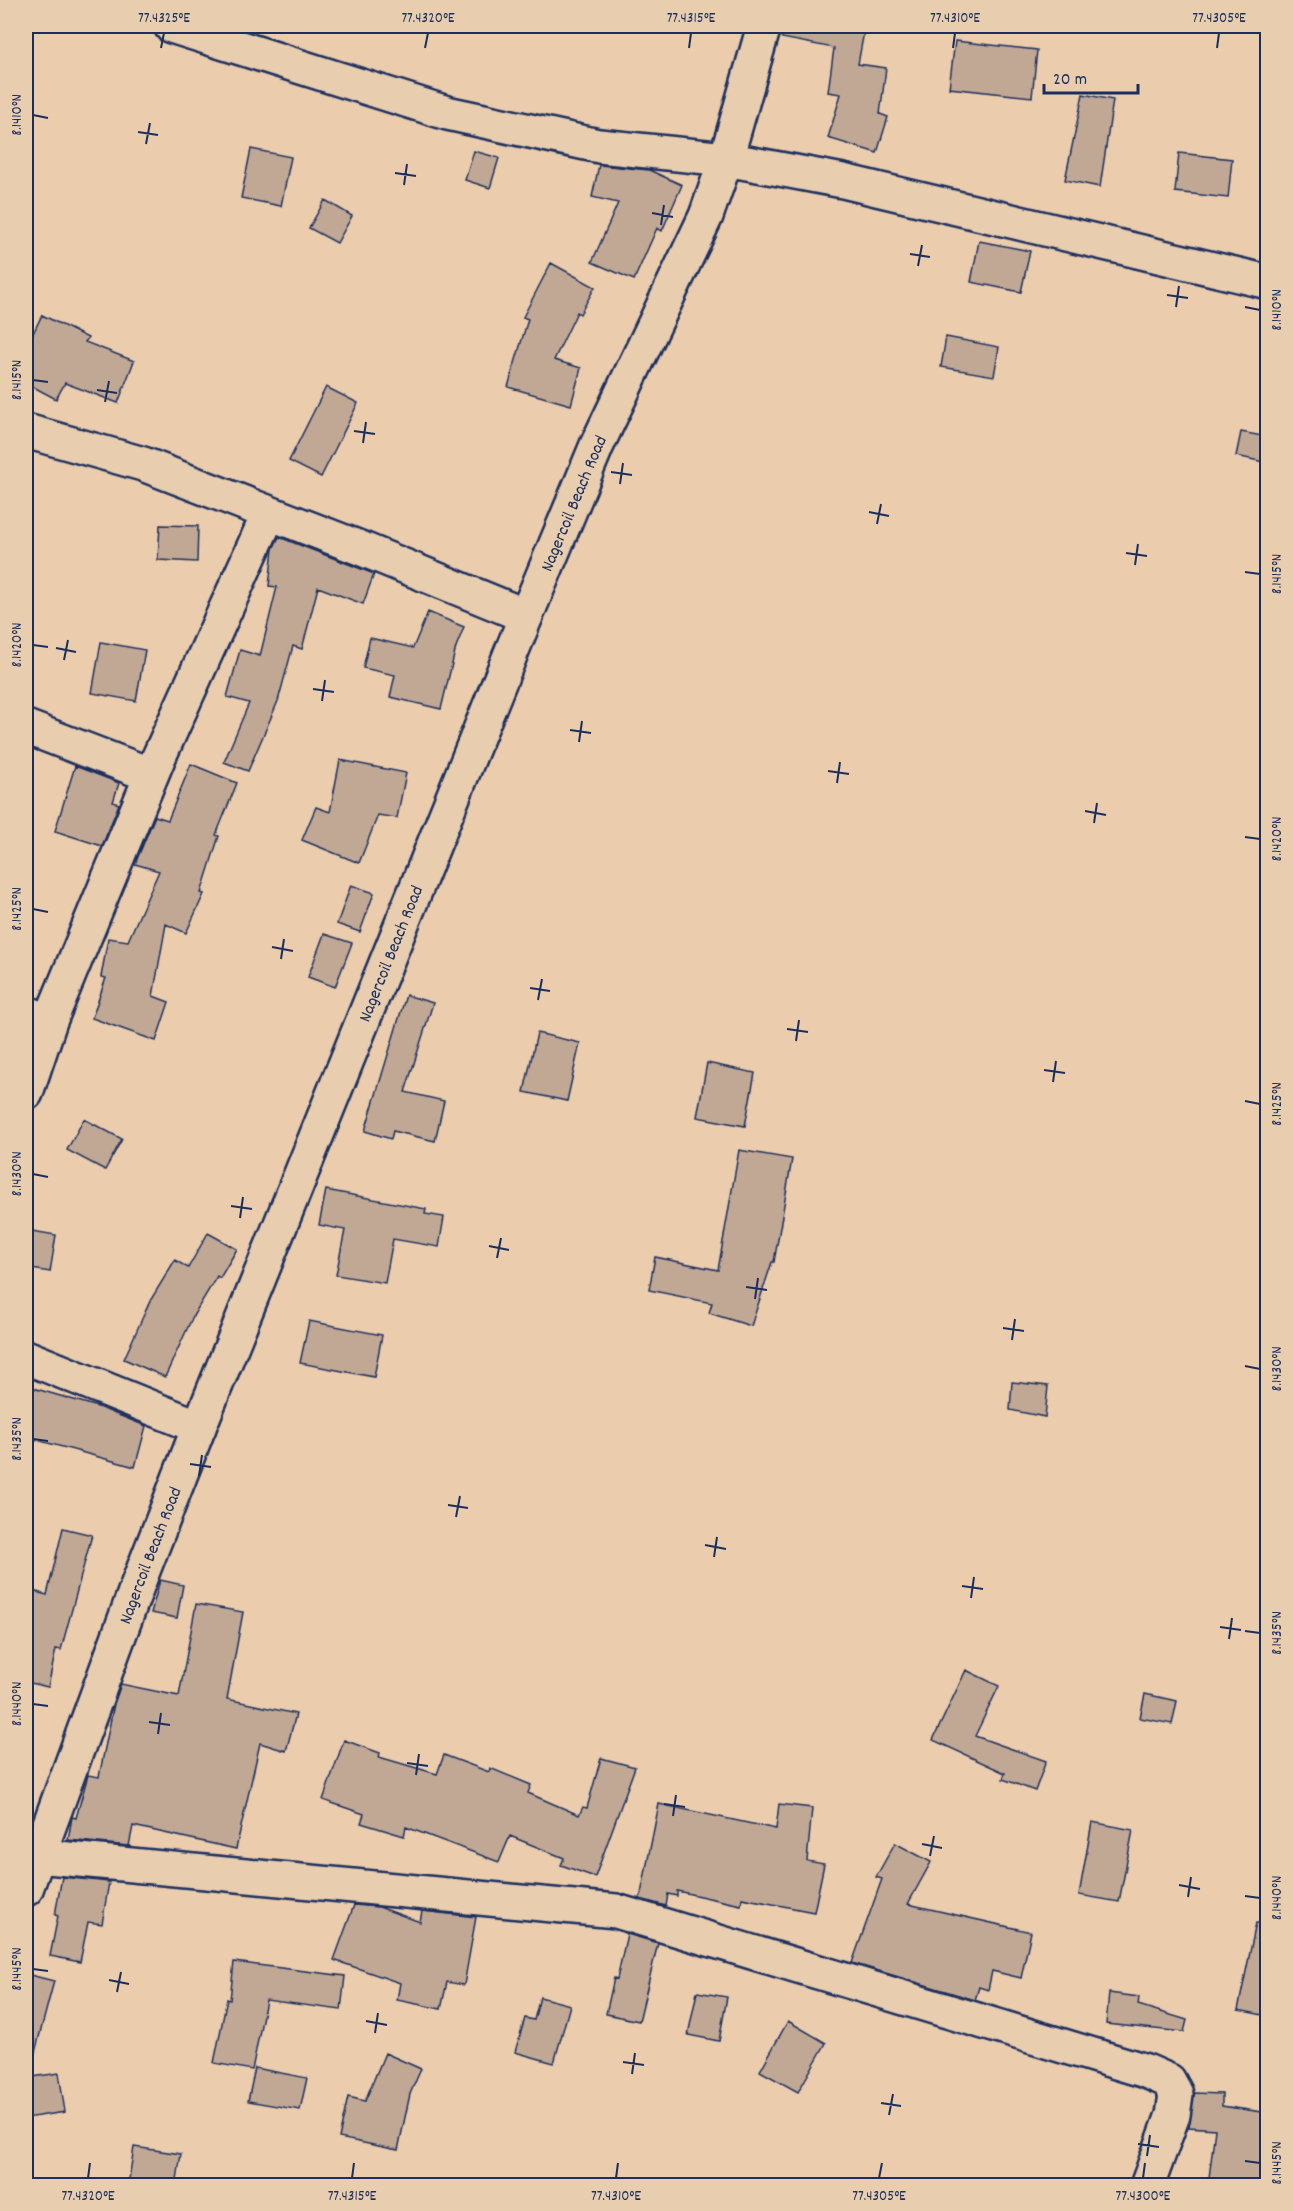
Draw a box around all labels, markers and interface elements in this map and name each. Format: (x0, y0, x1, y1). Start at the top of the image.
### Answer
text: 77.4325°E (138, 8, 190, 30)
text: 77.4320°E (401, 8, 455, 30)
text: 77.4315°E (667, 8, 716, 30)
text: 77.4310°E (930, 8, 980, 30)
text: 77.4305°E (1192, 8, 1246, 30)
scale bar (1044, 57, 1138, 95)
text: 20 m (1053, 68, 1087, 93)
text: 8.1410°N (7, 94, 29, 136)
text: 8.1410°N (1267, 289, 1289, 331)
text: 8.1415°N (7, 360, 29, 400)
street label: Nagercoil Beach Road (536, 432, 615, 576)
text: 8.1415°N (1267, 554, 1289, 594)
text: 8.1420°N (7, 623, 29, 667)
text: 8.1420°N (1267, 817, 1289, 861)
street label: Nagercoil Beach Road (354, 882, 431, 1026)
text: 8.1425°N (7, 887, 29, 931)
text: 8.1425°N (1267, 1082, 1289, 1126)
text: 8.1430°N (7, 1151, 29, 1197)
text: 8.1430°N (1267, 1346, 1289, 1392)
text: 8.1435°N (7, 1417, 29, 1461)
street label: Nagercoil Beach Road (114, 1484, 189, 1628)
text: 8.1435°N (1267, 1611, 1289, 1655)
text: 8.1440°N (7, 1682, 29, 1726)
text: 8.1440°N (1267, 1876, 1289, 1920)
text: 8.1445°N (7, 1947, 29, 1991)
text: 8.1445°N (1267, 2141, 1289, 2185)
text: 77.4320°E (61, 2186, 115, 2208)
text: 77.4315°E (328, 2186, 377, 2208)
text: 77.4310°E (591, 2186, 641, 2208)
text: 77.4305°E (852, 2186, 906, 2208)
text: 77.4300°E (1116, 2186, 1171, 2208)

